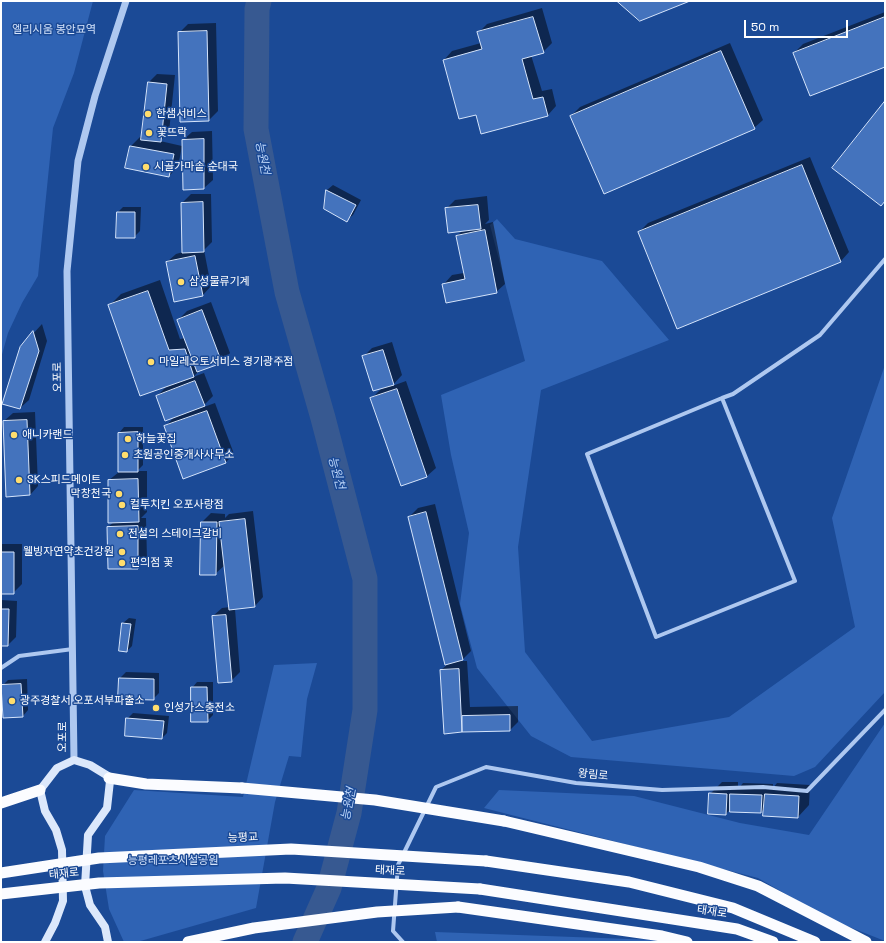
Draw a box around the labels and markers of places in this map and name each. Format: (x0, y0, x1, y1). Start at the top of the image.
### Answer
place label: 한샘서비스 (156, 107, 207, 121)
marker: 한샘서비스 (143, 109, 153, 119)
place label: 꽃뜨락 (157, 126, 187, 140)
marker: 꽃뜨락 (144, 128, 154, 138)
place label: 시골가마솥 순대국 (154, 160, 238, 174)
marker: 시골가마솥 순대국 (141, 162, 151, 172)
place label: 삼성물류기계 (189, 275, 250, 289)
marker: 삼성물류기계 (176, 277, 186, 287)
place label: 마일레오토서비스 경기광주점 (159, 355, 293, 369)
marker: 마일레오토서비스 경기광주점 (146, 357, 156, 367)
place label: 애니카랜드 (22, 428, 73, 442)
marker: 애니카랜드 (9, 430, 19, 440)
place label: 하늘꽃집 (136, 432, 176, 446)
marker: 하늘꽃집 (123, 434, 133, 444)
place label: 초원공인중개사사무소 (133, 448, 234, 462)
marker: 초원공인중개사사무소 (120, 450, 130, 460)
place label: SK스피드메이트 (27, 473, 101, 487)
marker: SK스피드메이트 (14, 475, 24, 485)
place label: 막창천국 (71, 487, 111, 501)
marker: 막창천국 (114, 489, 124, 499)
place label: 컬투치킨 오포사랑점 (130, 498, 224, 512)
marker: 컬투치킨 오포사랑점 (117, 500, 127, 510)
place label: 전설의 스테이크갈비 (128, 527, 222, 541)
marker: 전설의 스테이크갈비 (115, 529, 125, 539)
place label: 웰빙자연약초건강원 (23, 545, 114, 559)
marker: 웰빙자연약초건강원 (117, 547, 127, 557)
place label: 편의점 꽃 (130, 556, 173, 570)
marker: 편의점 꽃 (117, 558, 127, 568)
place label: 광주경찰서 오포서부파출소 (20, 694, 144, 708)
marker: 광주경찰서 오포서부파출소 (7, 696, 17, 706)
place label: 인성가스충전소 (164, 701, 235, 715)
marker: 인성가스충전소 (151, 703, 161, 713)

